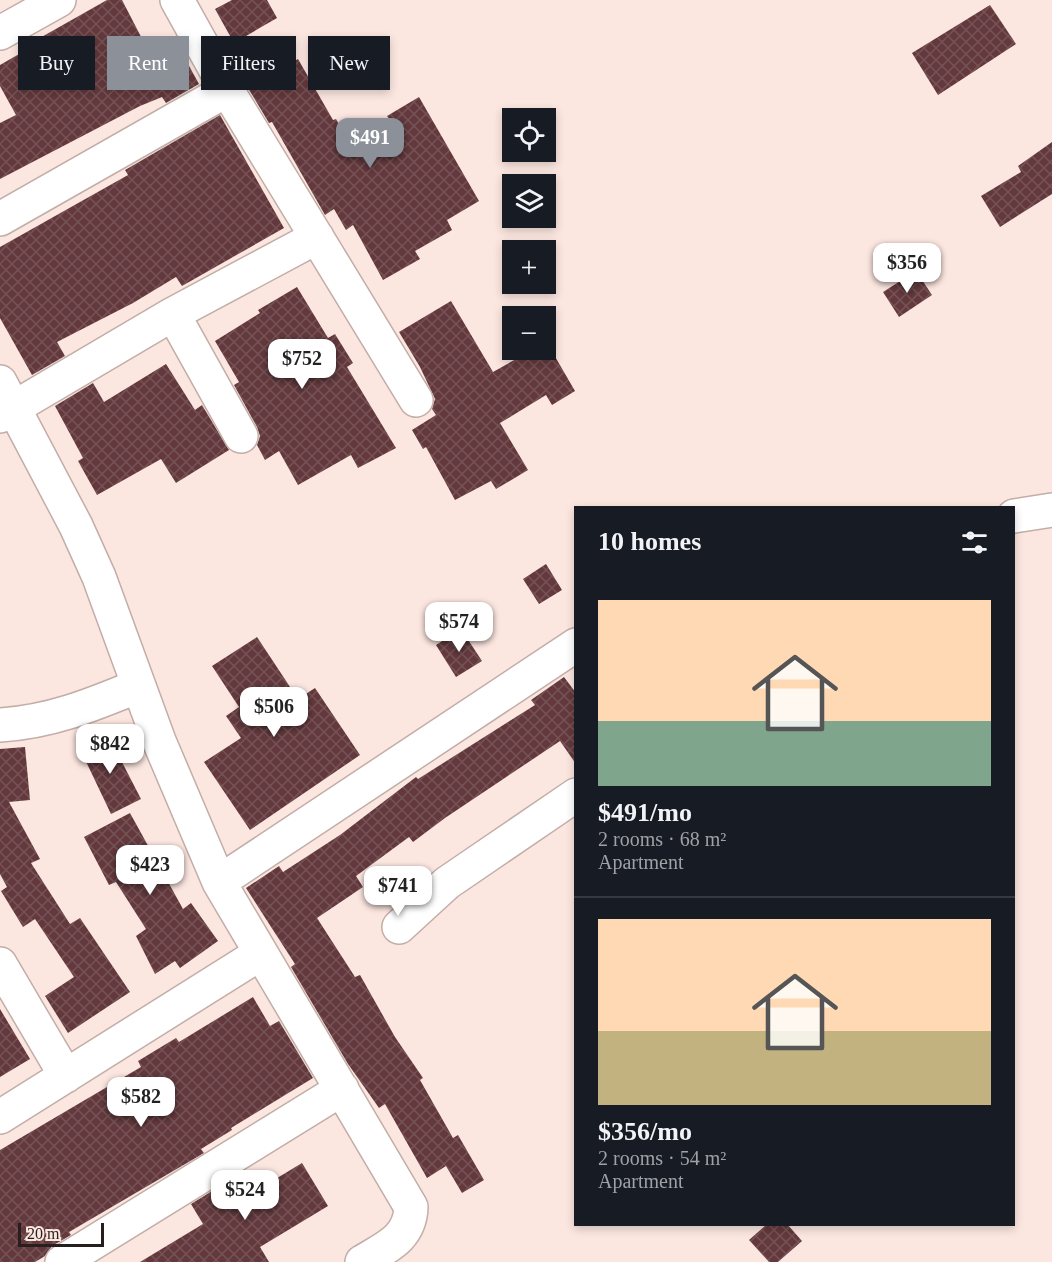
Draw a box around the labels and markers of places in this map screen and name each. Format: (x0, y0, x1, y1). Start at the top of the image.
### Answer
pin: $491 (334, 118, 406, 169)
pin: $356 (871, 243, 943, 294)
pin: $752 (266, 339, 338, 390)
pin: $574 (423, 602, 495, 653)
pin: $506 (238, 687, 310, 738)
pin: $842 (74, 724, 146, 775)
pin: $423 (114, 845, 186, 896)
pin: $741 (362, 866, 434, 917)
pin: $582 (105, 1077, 177, 1128)
pin: $524 (209, 1170, 281, 1221)

